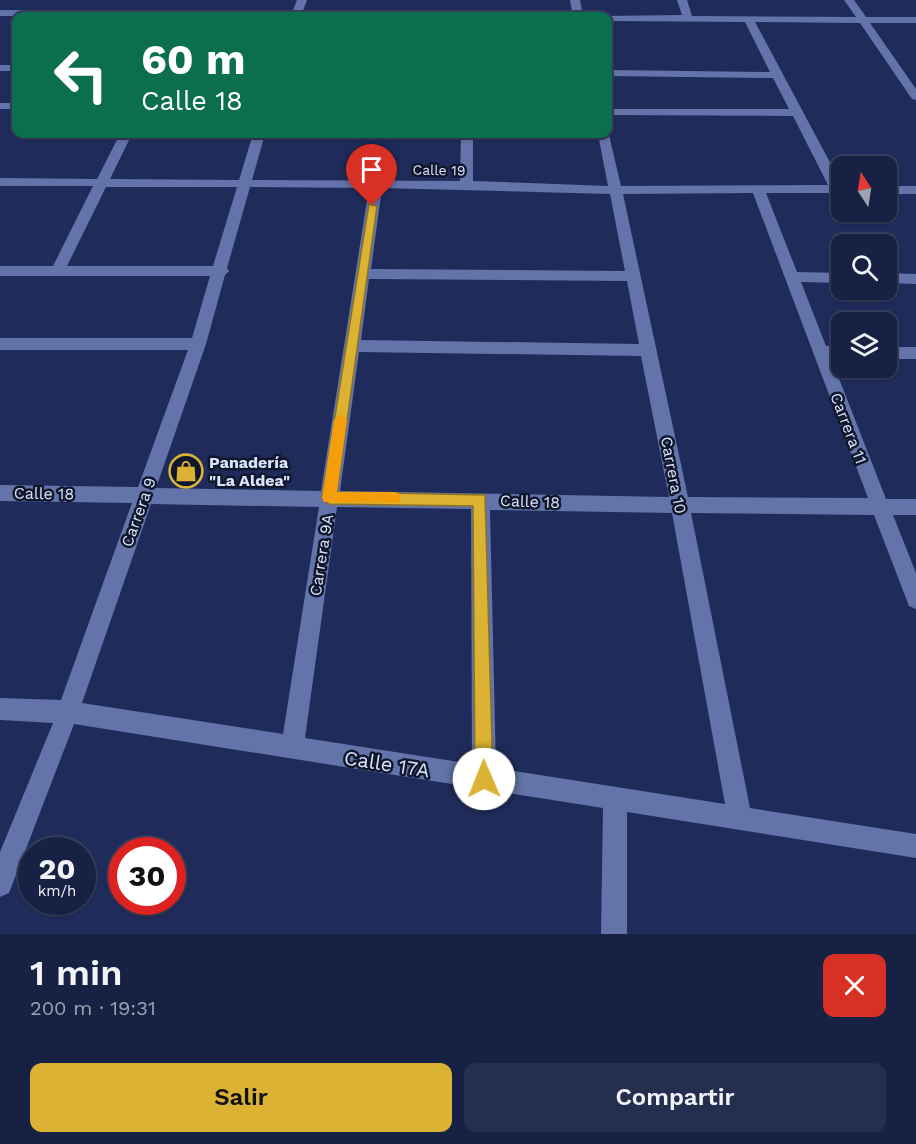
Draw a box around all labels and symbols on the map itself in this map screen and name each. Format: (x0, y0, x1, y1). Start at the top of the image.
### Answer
pin (346, 144, 397, 206)
north arrow (831, 156, 897, 222)
street label: Calle 19 (412, 162, 466, 178)
street label: Carrera 11 (826, 390, 871, 466)
street label: Carrera 10 (657, 435, 690, 515)
shop icon: Panadería "La Aldea" (168, 453, 204, 489)
place label: Panadería "La Aldea" (209, 453, 290, 490)
street label: Carrera 9 (117, 475, 160, 549)
street label: Calle 18 (14, 483, 74, 504)
street label: Calle 18 (500, 491, 560, 512)
street label: Carrera 9A (306, 512, 337, 597)
street label: Calle 17A (342, 745, 432, 783)
position arrow (452, 747, 516, 811)
speed limit sign: 30 (108, 837, 186, 915)

